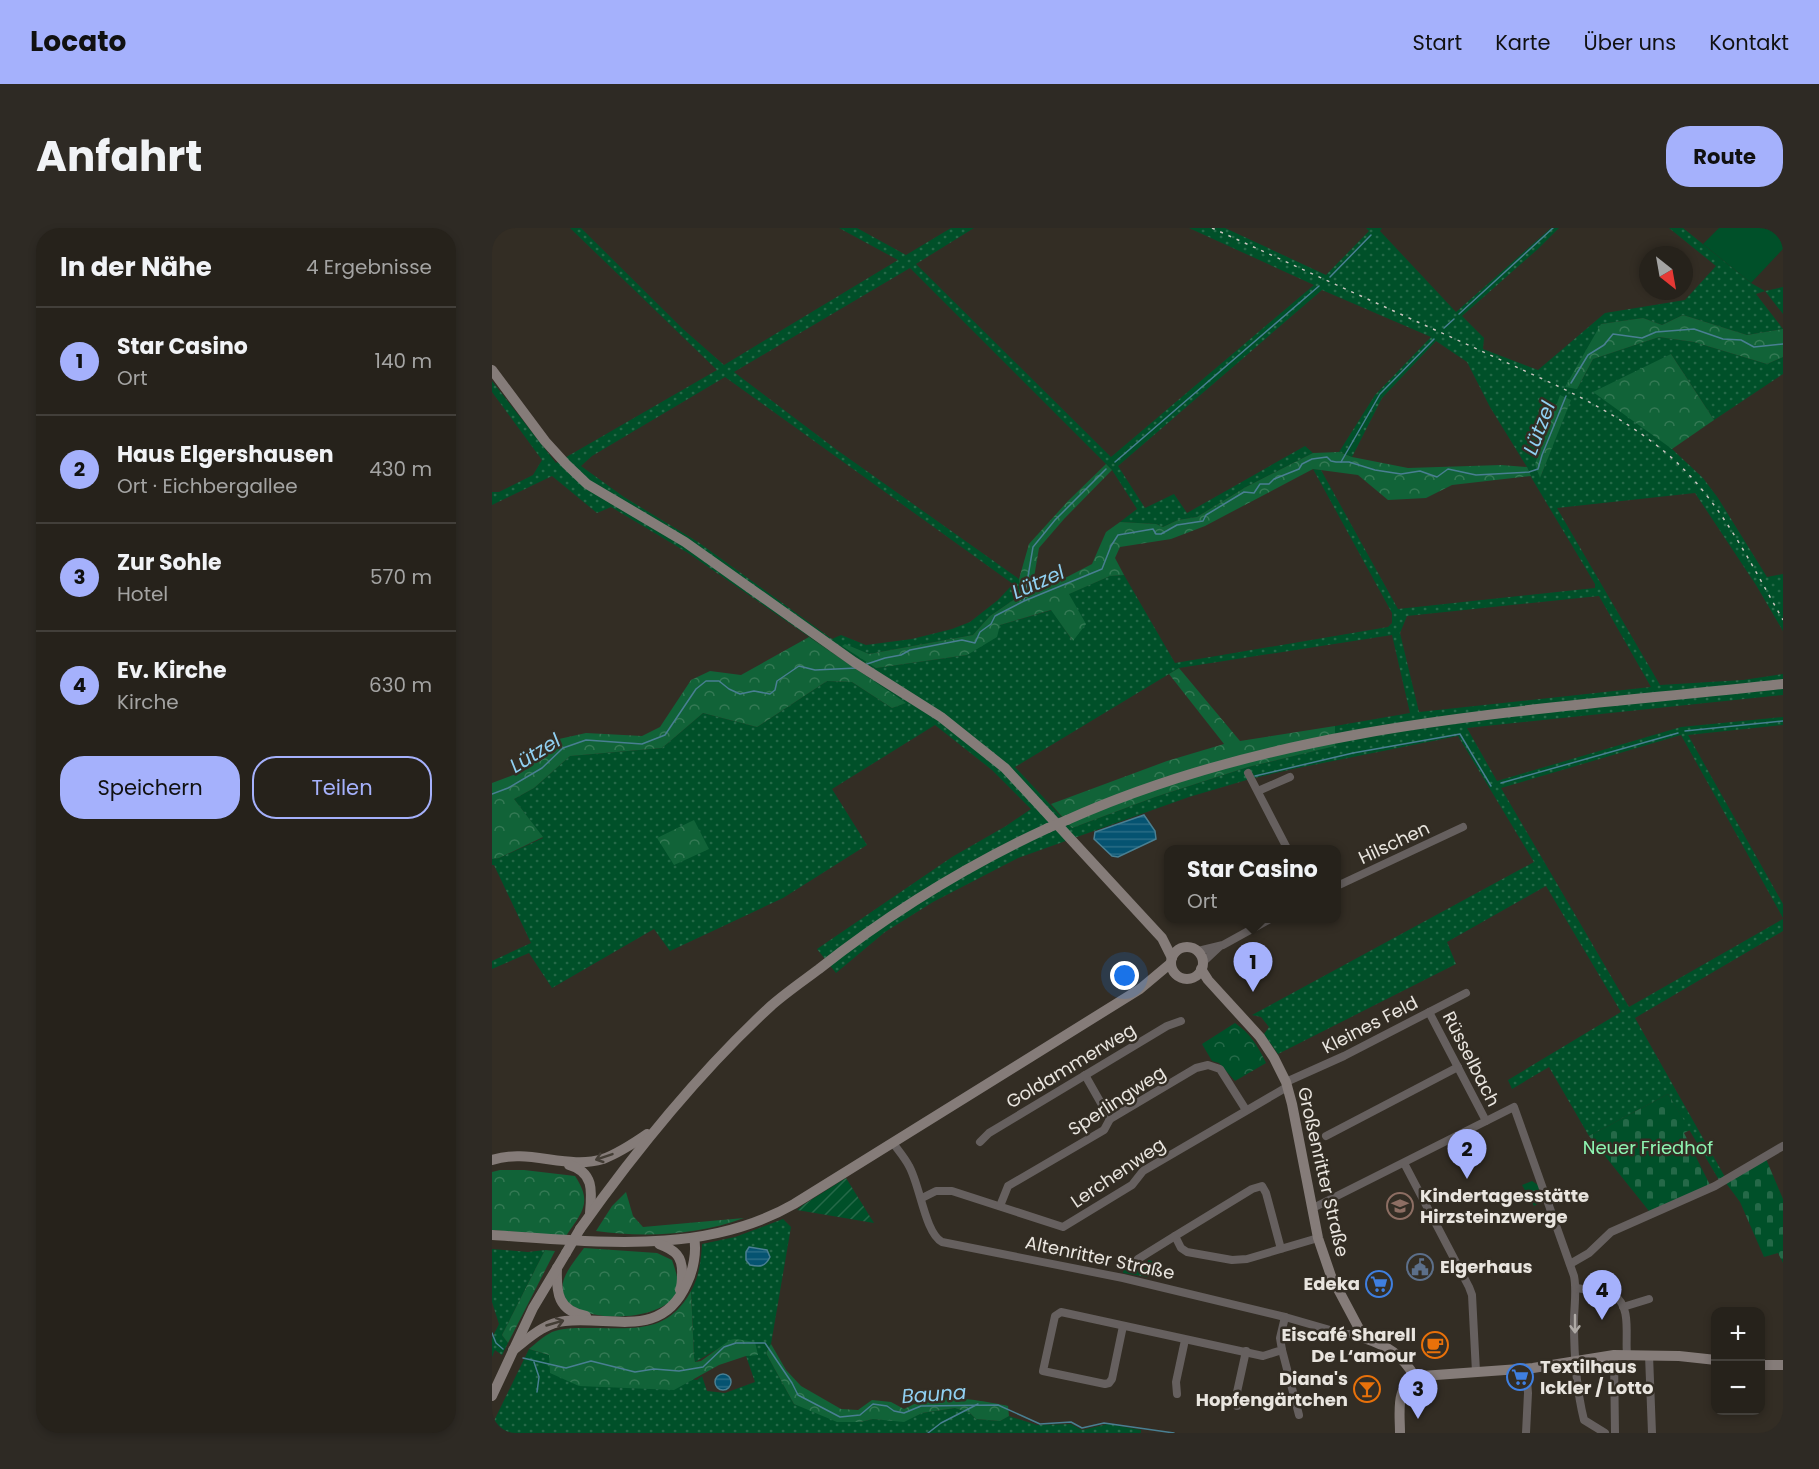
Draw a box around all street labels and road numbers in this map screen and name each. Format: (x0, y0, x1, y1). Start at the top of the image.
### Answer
street label: Hilschen (1354, 815, 1433, 870)
street label: Kleines Feld (1318, 990, 1422, 1059)
street label: Rüsselbach (1437, 1007, 1506, 1111)
street label: Goldammerweg (1001, 1017, 1140, 1114)
street label: Sperlingweg (1063, 1060, 1170, 1141)
street label: Großenritter Straße (1292, 1085, 1355, 1259)
street label: Lerchenweg (1066, 1132, 1170, 1213)
street label: Altenritter Straße (1023, 1229, 1177, 1286)

